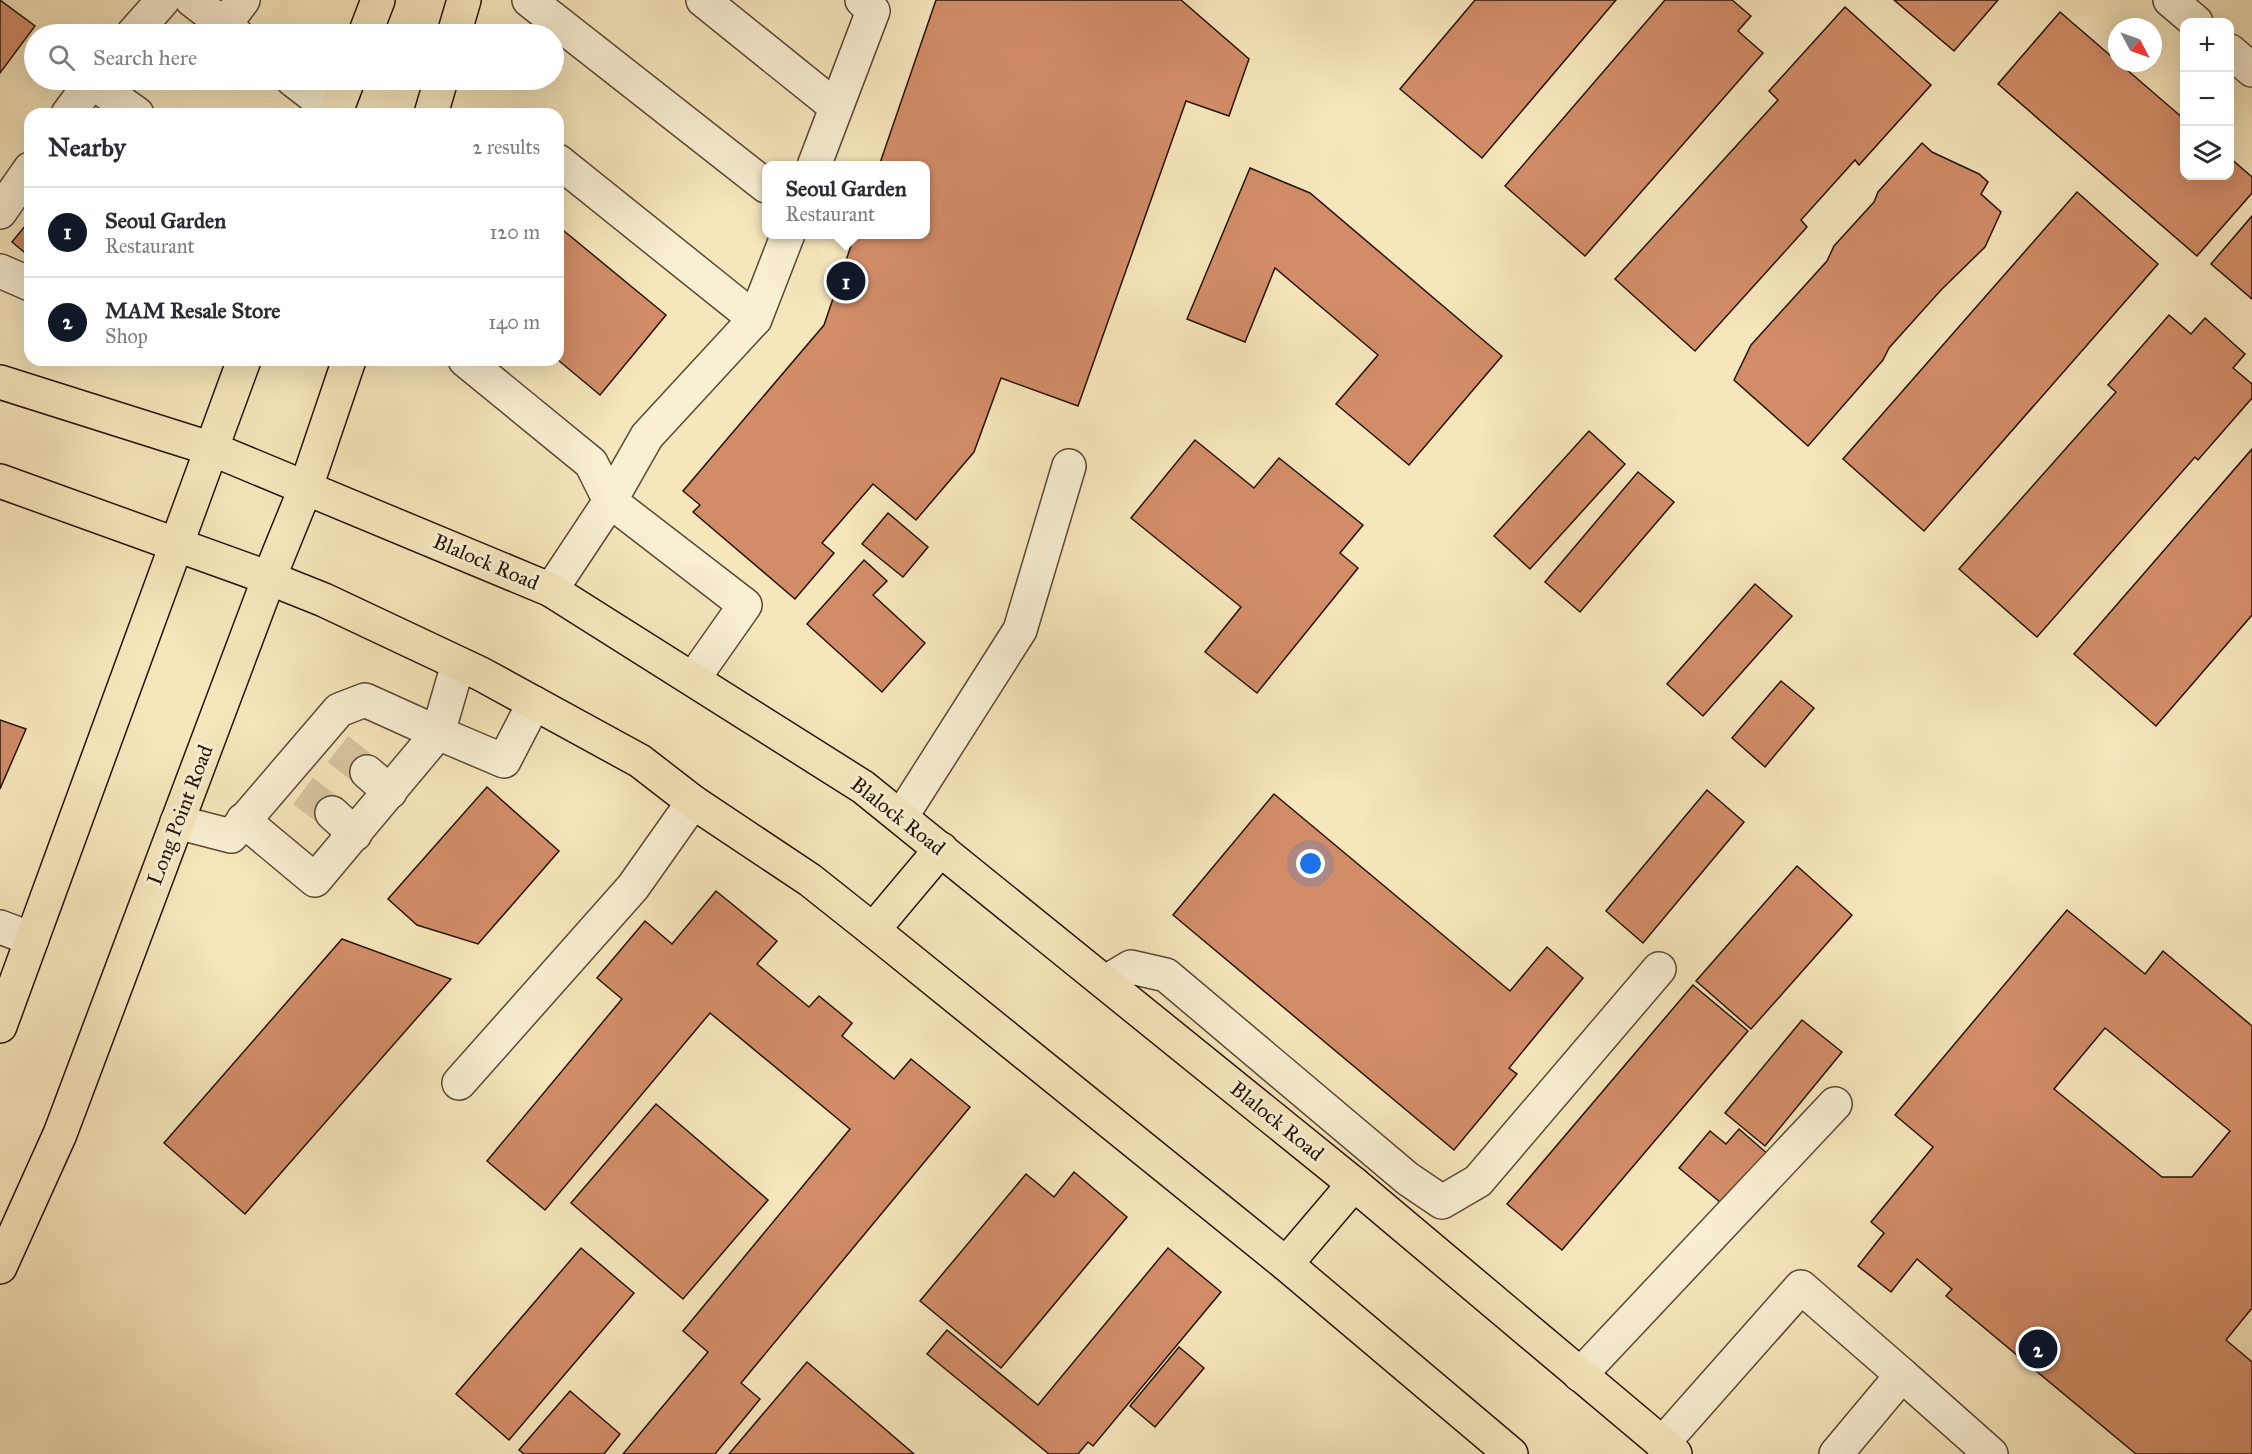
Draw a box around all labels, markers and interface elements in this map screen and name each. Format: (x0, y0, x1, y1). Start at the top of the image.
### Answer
north arrow (2108, 18, 2162, 72)
map controls (2180, 18, 2234, 180)
button: + (2180, 18, 2234, 72)
search box (24, 24, 564, 90)
icon: search (45, 41, 78, 74)
text: Search here (93, 44, 197, 71)
button: − (2180, 72, 2234, 126)
button: layers (2180, 126, 2234, 180)
text: Nearby (48, 131, 126, 163)
text: 2 results (472, 135, 540, 159)
popup (762, 161, 930, 239)
text: Seoul Garden (785, 175, 907, 202)
text: Restaurant (785, 202, 875, 226)
text: Seoul Garden (105, 207, 226, 234)
text: 1 (64, 220, 71, 244)
text: 120 m (489, 220, 540, 244)
text: Restaurant (105, 234, 195, 258)
pin: 1 (826, 258, 866, 304)
text: MAM Resale Store (105, 297, 280, 324)
text: 2 (63, 310, 72, 334)
text: 140 m (488, 310, 540, 334)
text: Shop (105, 324, 148, 348)
street label: Blalock Road (429, 528, 543, 596)
street label: Long Point Road (141, 741, 219, 889)
street label: Blalock Road (846, 771, 951, 861)
your location (1296, 849, 1325, 878)
street label: Blalock Road (1225, 1075, 1329, 1167)
pin: 2 (2018, 1326, 2058, 1372)

